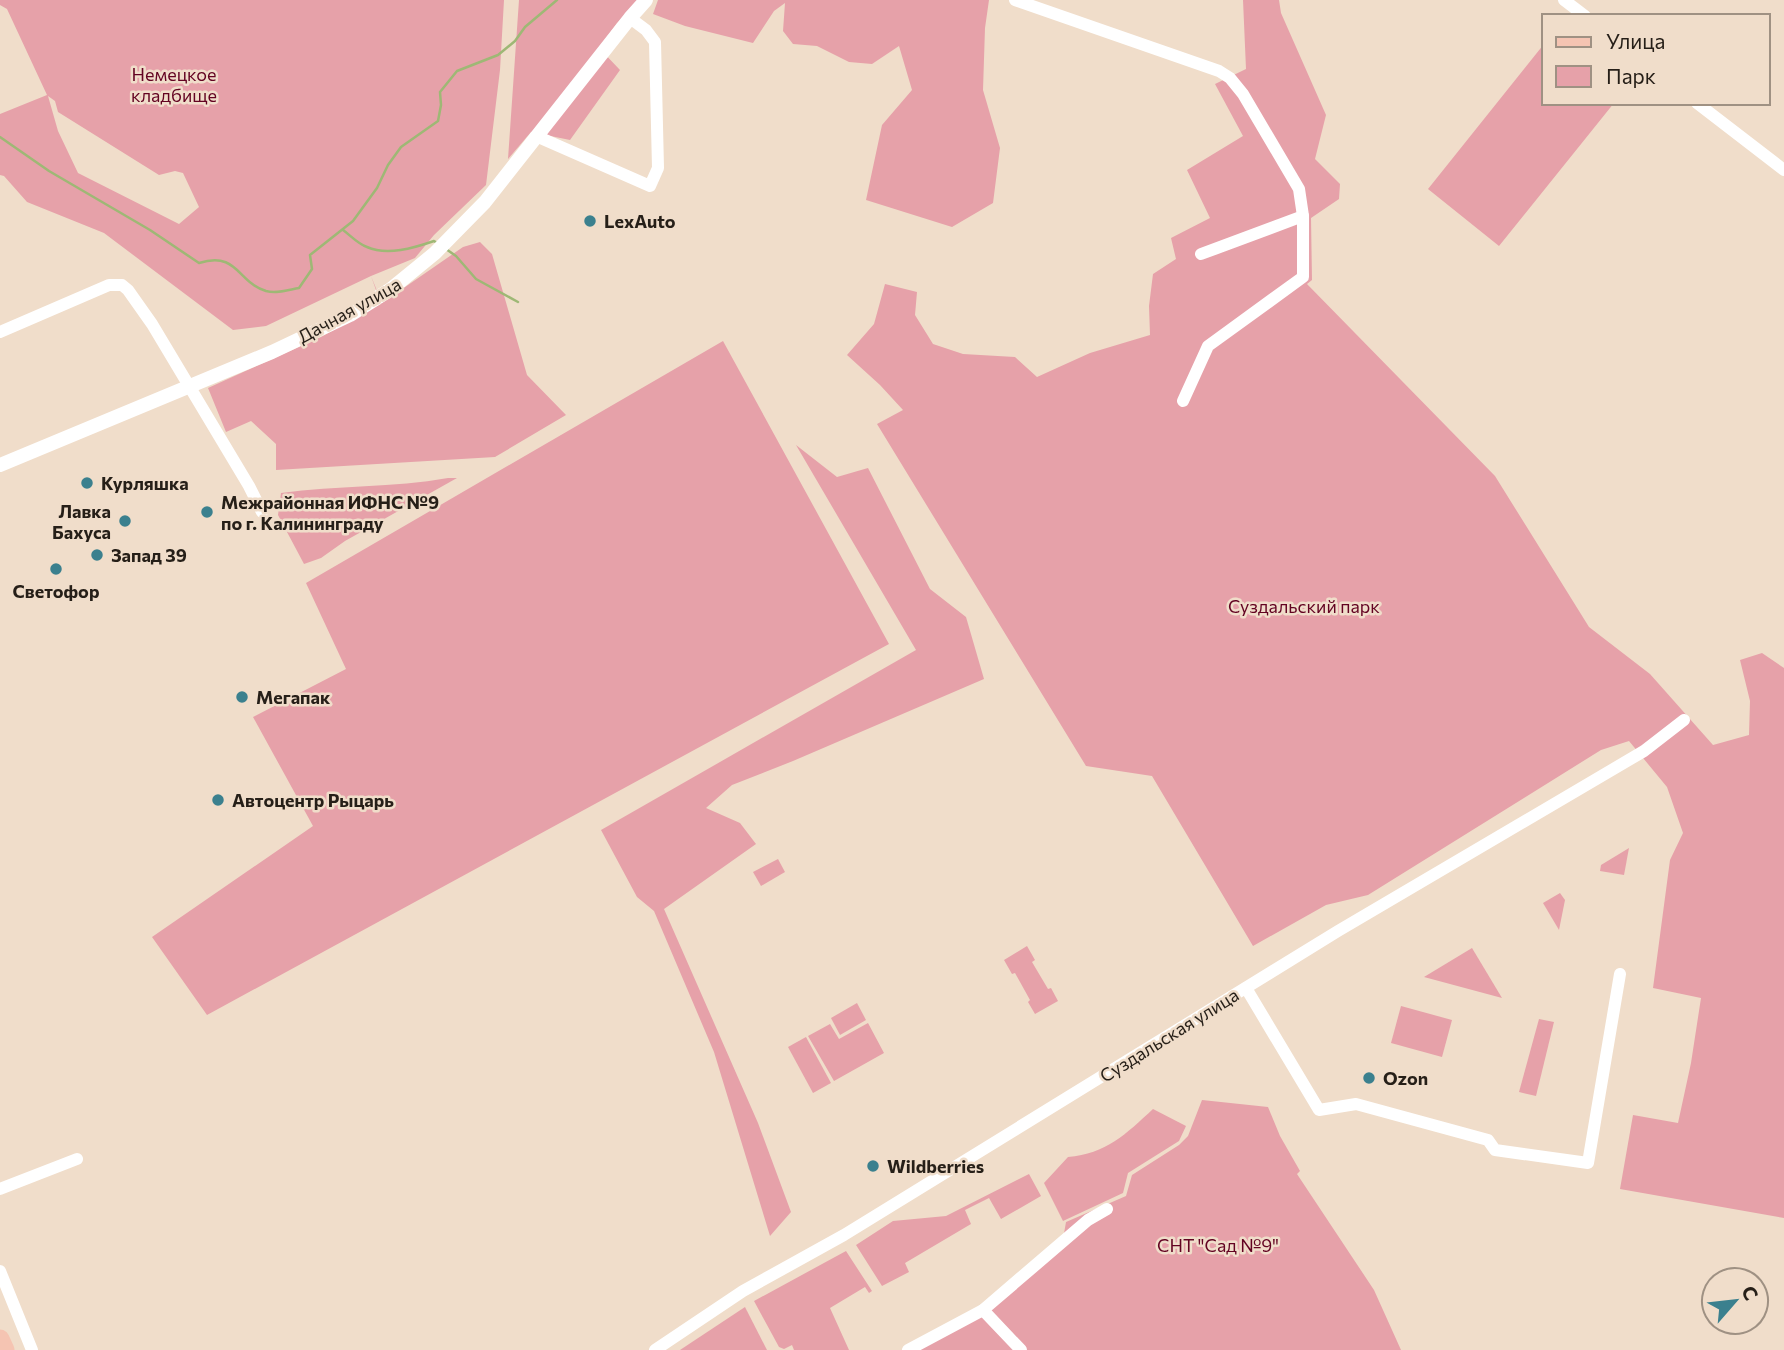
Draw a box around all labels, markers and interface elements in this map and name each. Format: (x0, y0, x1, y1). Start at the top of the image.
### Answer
legend (1542, 14, 1770, 105)
text: Улица (1606, 28, 1665, 53)
park label: Немецкое кладбище (131, 63, 217, 106)
text: Парк (1606, 63, 1656, 88)
place label: LexAuto (604, 210, 676, 232)
marker: LexAuto (582, 213, 598, 229)
street label: Дачная улица (293, 273, 405, 347)
place label: Курляшка (101, 472, 189, 494)
marker: Курляшка (79, 475, 95, 491)
place label: Межрайонная ИФНС №9 по г. Калининграду (221, 491, 439, 534)
place label: Лавка Бахуса (52, 500, 111, 543)
marker: Межрайонная ИФНС №9 по г. Калининграду (199, 504, 215, 520)
marker: Лавка Бахуса (117, 513, 133, 529)
place label: Запад 39 (111, 544, 187, 566)
marker: Запад 39 (89, 547, 105, 563)
marker: Светофор (48, 561, 64, 577)
place label: Светофор (13, 580, 99, 602)
park label: Суздальский парк (1228, 595, 1380, 617)
place label: Мегапак (256, 686, 331, 708)
marker: Мегапак (234, 689, 250, 705)
place label: Автоцентр Рыцарь (232, 789, 394, 811)
marker: Автоцентр Рыцарь (210, 792, 226, 808)
street label: Суздальская улица (1096, 983, 1242, 1087)
place label: Ozon (1383, 1067, 1428, 1089)
marker: Ozon (1361, 1070, 1377, 1086)
place label: Wildberries (887, 1155, 984, 1177)
marker: Wildberries (865, 1158, 881, 1174)
park label: СНТ "Сад №9" (1157, 1234, 1279, 1256)
north arrow (1700, 1266, 1770, 1336)
text: С (1737, 1282, 1764, 1304)

